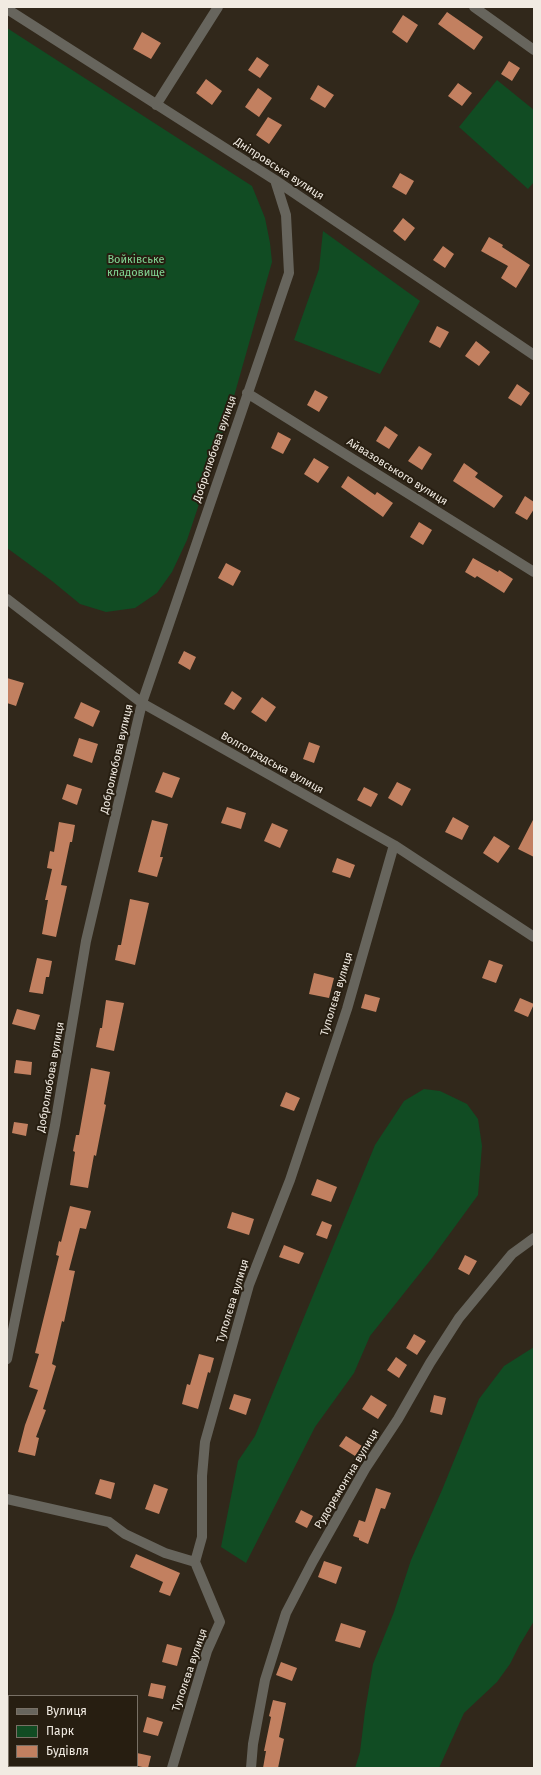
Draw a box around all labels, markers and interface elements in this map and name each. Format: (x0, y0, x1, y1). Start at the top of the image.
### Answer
street label: Дніпровська вулиця (232, 135, 326, 203)
park label: Войківське кладовище (107, 253, 165, 279)
street label: Добролюбова вулиця (191, 394, 239, 504)
street label: Айвазовського вулиця (344, 436, 450, 508)
street label: Добролюбова вулиця (98, 703, 136, 815)
street label: Волгоградська вулиця (218, 729, 326, 797)
street label: Туполєва вулиця (318, 951, 356, 1037)
street label: Добролюбова вулиця (35, 1021, 67, 1133)
street label: Туполєва вулиця (214, 1258, 252, 1344)
street label: Рудоремонтна вулиця (312, 1427, 382, 1531)
street label: Туполєва вулиця (170, 1627, 210, 1713)
legend (8, 1695, 138, 1767)
text: Вулиця (46, 1704, 87, 1718)
text: Парк (46, 1724, 74, 1738)
text: Будівля (46, 1744, 89, 1758)

